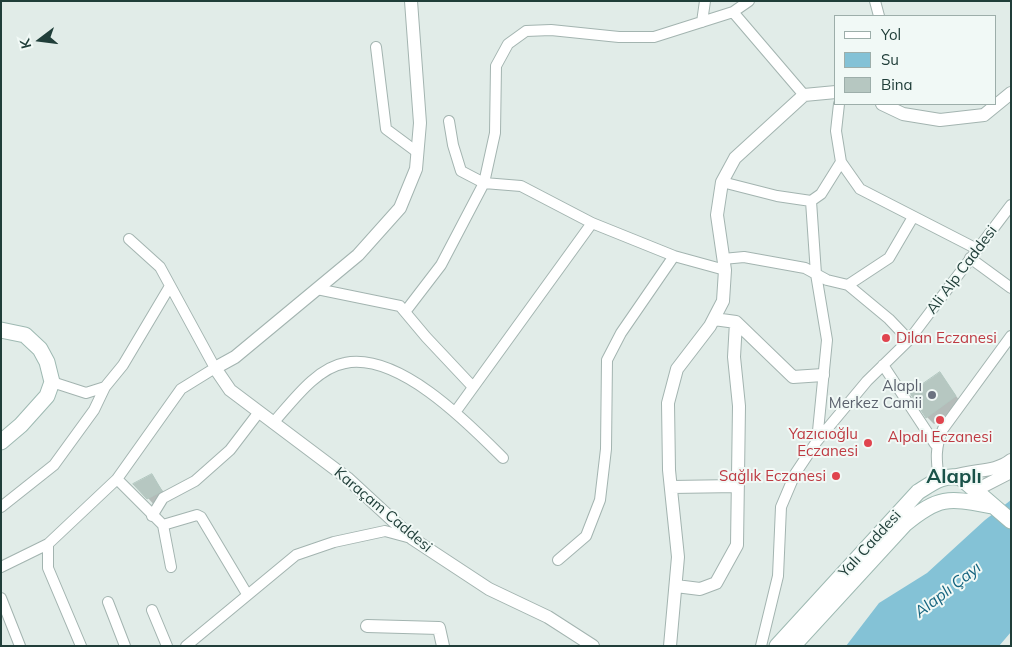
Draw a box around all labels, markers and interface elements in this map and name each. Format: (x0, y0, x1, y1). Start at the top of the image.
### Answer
north arrow (15, 15, 65, 65)
legend (834, 15, 997, 105)
text: Yol (881, 25, 901, 44)
text: K (16, 37, 35, 51)
text: Su (881, 50, 899, 69)
text: Bina (881, 75, 913, 94)
street label: Ali Alp Caddesi (923, 222, 1001, 318)
place label: Dilan Eczanesi (896, 329, 997, 347)
marker: Dilan Eczanesi (880, 332, 892, 344)
place label: Alaplı Merkez Camii (829, 377, 922, 412)
marker: Alaplı Merkez Camii (926, 389, 938, 401)
marker: Alpalı Eczanesi (934, 414, 946, 426)
place label: Yazıcıoğlu Eczanesi (789, 425, 858, 460)
place label: Alpalı Eczanesi (888, 428, 992, 446)
marker: Yazıcıoğlu Eczanesi (862, 437, 874, 449)
street label: Karaçam Caddesi (330, 464, 436, 556)
district label: Alaplı (926, 465, 982, 489)
place label: Sağlık Eczanesi (719, 467, 826, 485)
marker: Sağlık Eczanesi (830, 470, 842, 482)
street label: Yalı Caddesi (835, 507, 905, 581)
water label: Alaplı Çayı (911, 558, 985, 622)

